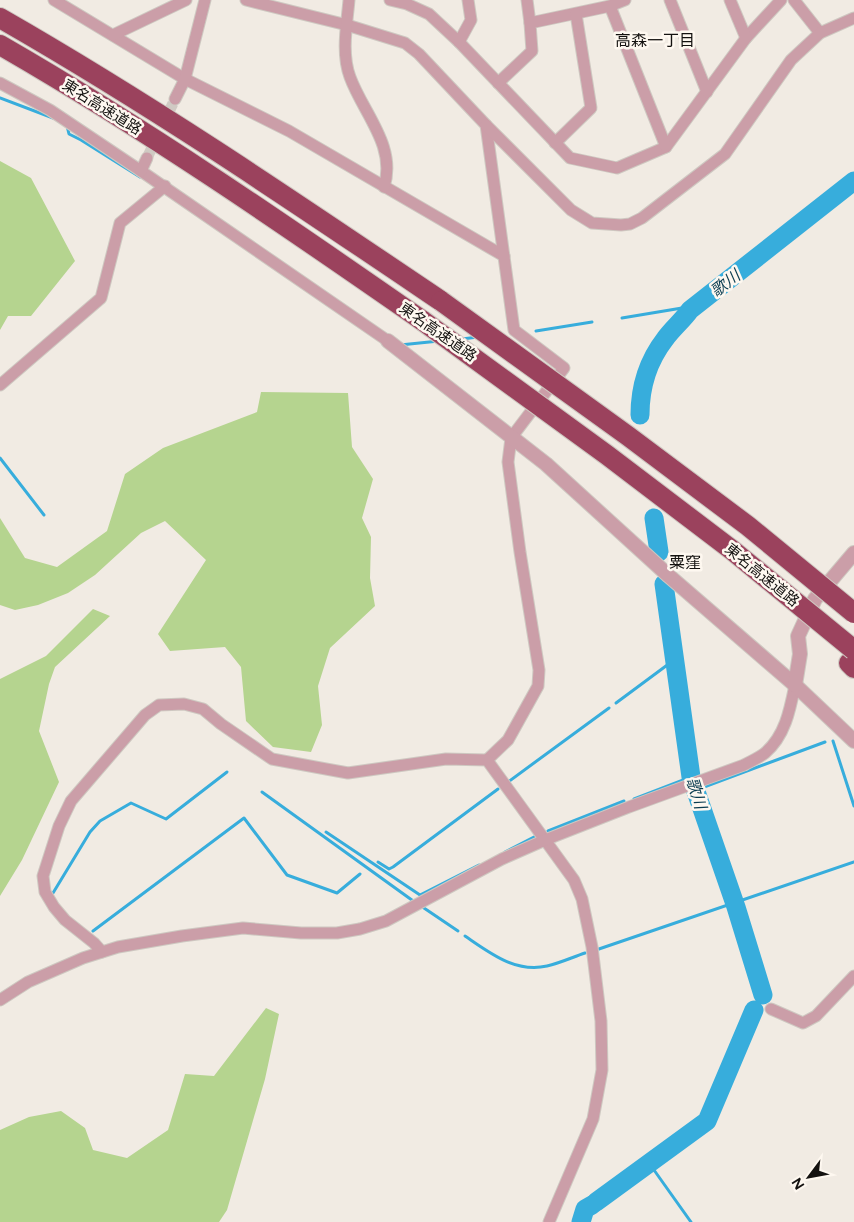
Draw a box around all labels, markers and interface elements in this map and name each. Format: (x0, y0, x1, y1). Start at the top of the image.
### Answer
district label: 高森一丁目 (615, 31, 695, 50)
street label: 東名高速道路 (59, 76, 145, 138)
water label: 歌川 (707, 265, 745, 301)
street label: 東名高速道路 (396, 299, 480, 365)
street label: 東名高速道路 (721, 540, 803, 610)
district label: 粟窪 (669, 553, 701, 572)
water label: 歌川 (683, 775, 711, 813)
north arrow (784, 1152, 834, 1202)
text: N (788, 1175, 808, 1193)

